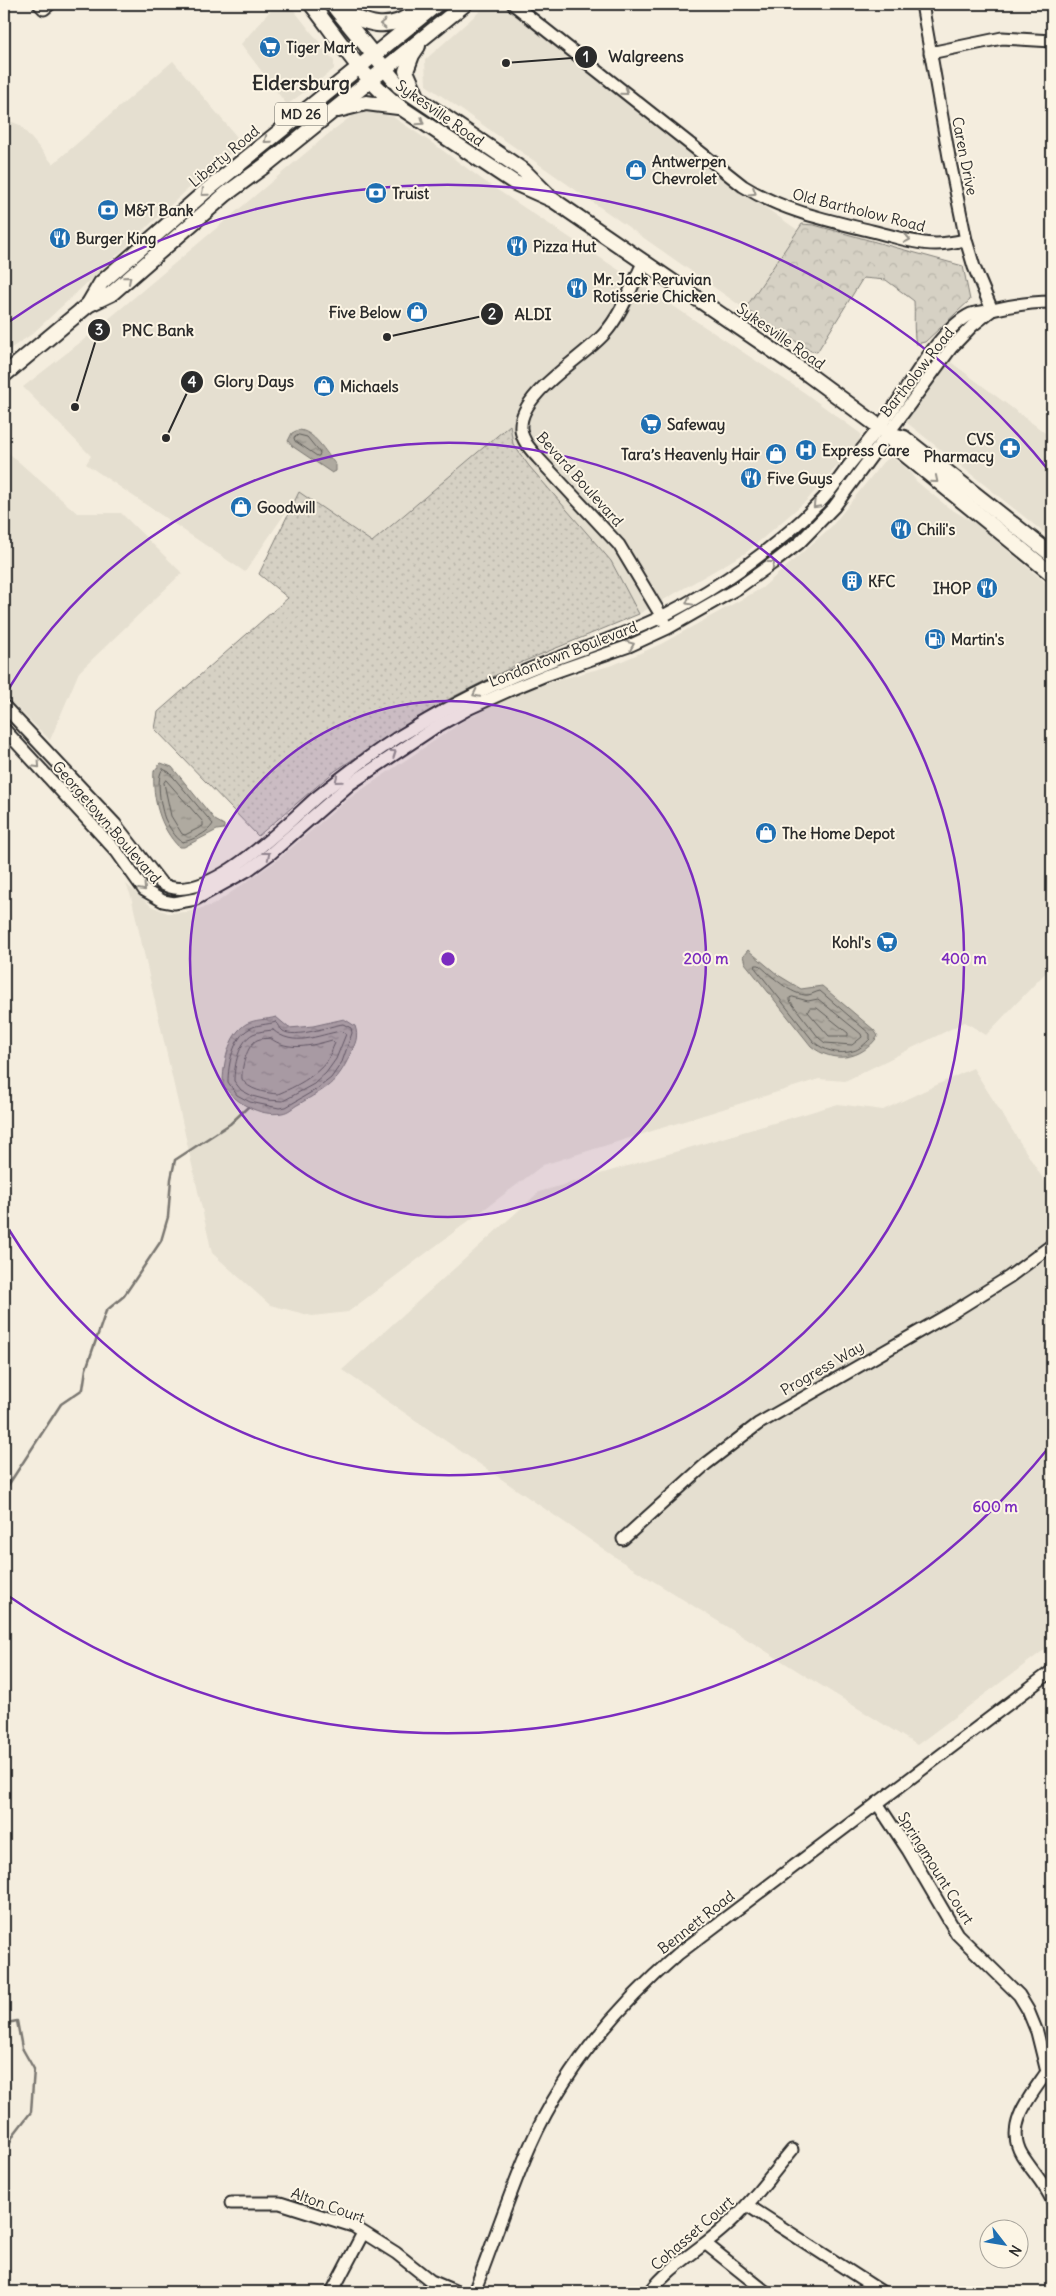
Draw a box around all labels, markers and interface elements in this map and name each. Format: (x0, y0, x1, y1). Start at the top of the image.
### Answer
one-way arrow (379, 19, 386, 29)
supermarket icon: Tiger Mart (258, 35, 282, 59)
place label: Tiger Mart (286, 38, 356, 58)
callout: Walgreens (573, 41, 694, 72)
text: Walgreens (608, 46, 684, 67)
text: 1 (583, 47, 589, 66)
district label: Eldersburg (252, 70, 350, 95)
street label: Sykesville Road (392, 76, 488, 151)
one-way arrow (619, 86, 628, 94)
road number: MD 26 (275, 102, 327, 126)
street label: Caren Drive (948, 115, 982, 197)
one-way arrow (416, 116, 425, 125)
street label: Liberty Road (185, 121, 263, 191)
one-way arrow (264, 135, 273, 144)
place label: Antwerpen Chevrolet (652, 152, 727, 188)
shop icon: Antwerpen Chevrolet (624, 158, 648, 182)
bank icon: Truist (364, 181, 388, 205)
place label: Truist (392, 184, 430, 203)
street label: Old Bartholow Road (791, 184, 928, 236)
one-way arrow (747, 185, 756, 195)
one-way arrow (201, 187, 210, 196)
bank icon: M&T Bank (96, 198, 120, 222)
place label: M&T Bank (124, 201, 194, 220)
restaurant icon: Burger King (48, 226, 72, 250)
place label: Burger King (76, 229, 156, 249)
restaurant icon: Pizza Hut (505, 234, 529, 258)
one-way arrow (903, 234, 912, 244)
place label: Pizza Hut (533, 237, 597, 256)
place label: Mr. Jack Peruvian Rotisserie Chicken (593, 270, 716, 306)
one-way arrow (123, 275, 132, 284)
restaurant icon: Mr. Jack Peruvian Rotisserie Chicken (565, 276, 589, 300)
callout: ALDI (480, 299, 562, 330)
street label: Sykesville Road (733, 299, 829, 374)
shop icon: Five Below (405, 300, 429, 324)
place label: Five Below (329, 303, 401, 322)
text: 2 (488, 304, 496, 323)
text: ALDI (515, 304, 552, 324)
callout: PNC Bank (87, 315, 204, 346)
text: 3 (95, 320, 103, 339)
text: PNC Bank (122, 320, 194, 340)
street label: Bartholow Road (876, 323, 958, 421)
callout: Glory Days (179, 366, 304, 397)
text: Glory Days (214, 371, 294, 392)
text: 4 (188, 372, 197, 391)
shop icon: Michaels (312, 374, 336, 398)
place label: Michaels (340, 377, 399, 396)
supermarket icon: Safeway (639, 412, 663, 436)
place label: Safeway (667, 415, 725, 435)
street label: Bevard Boulevard (532, 428, 628, 530)
place label: CVS Pharmacy (924, 430, 994, 467)
pharmacy icon: CVS Pharmacy (998, 436, 1022, 460)
hospital icon: Express Care (794, 438, 818, 462)
place label: Express Care (822, 441, 910, 461)
shop icon: Tara’s Heavenly Hair (764, 442, 788, 466)
place label: Tara’s Heavenly Hair (621, 445, 761, 465)
restaurant icon: Five Guys (739, 466, 763, 490)
place label: Five Guys (767, 469, 833, 489)
one-way arrow (930, 474, 939, 483)
shop icon: Goodwill (229, 495, 253, 519)
place label: Goodwill (257, 498, 315, 517)
one-way arrow (813, 500, 822, 509)
restaurant icon: Chili's (889, 517, 913, 541)
place label: Chili's (917, 520, 955, 539)
one-way arrow (766, 562, 775, 570)
building icon: KFC (840, 569, 864, 593)
place label: KFC (868, 572, 896, 591)
restaurant icon: IHOP (975, 576, 999, 600)
place label: IHOP (933, 579, 971, 598)
one-way arrow (685, 595, 694, 605)
street label: Londontown Boulevard (486, 617, 640, 691)
fuel station icon: Martin's (923, 627, 947, 651)
place label: Martin's (951, 630, 1004, 649)
one-way arrow (626, 640, 635, 651)
one-way arrow (472, 688, 481, 698)
one-way arrow (388, 750, 397, 759)
street label: Georgetown Boulevard (49, 757, 166, 887)
one-way arrow (31, 759, 40, 768)
one-way arrow (335, 774, 344, 782)
shop icon: The Home Depot (754, 821, 778, 845)
place label: The Home Depot (782, 824, 896, 844)
one-way arrow (261, 853, 270, 861)
one-way arrow (137, 882, 146, 891)
supermarket icon: Kohl's (875, 930, 899, 954)
place label: Kohl's (832, 933, 871, 952)
text: 200 m (684, 949, 728, 968)
text: 400 m (941, 949, 987, 968)
centre of rings (439, 950, 457, 968)
street label: Progress Way (777, 1337, 867, 1399)
text: 600 m (972, 1497, 1018, 1516)
street label: Springmount Court (894, 1808, 978, 1928)
street label: Bennett Road (654, 1886, 738, 1958)
street label: Alton Court (289, 2183, 367, 2227)
street label: Cohasset Court (647, 2192, 737, 2274)
north arrow (978, 2218, 1028, 2268)
text: N (1005, 2242, 1025, 2259)

